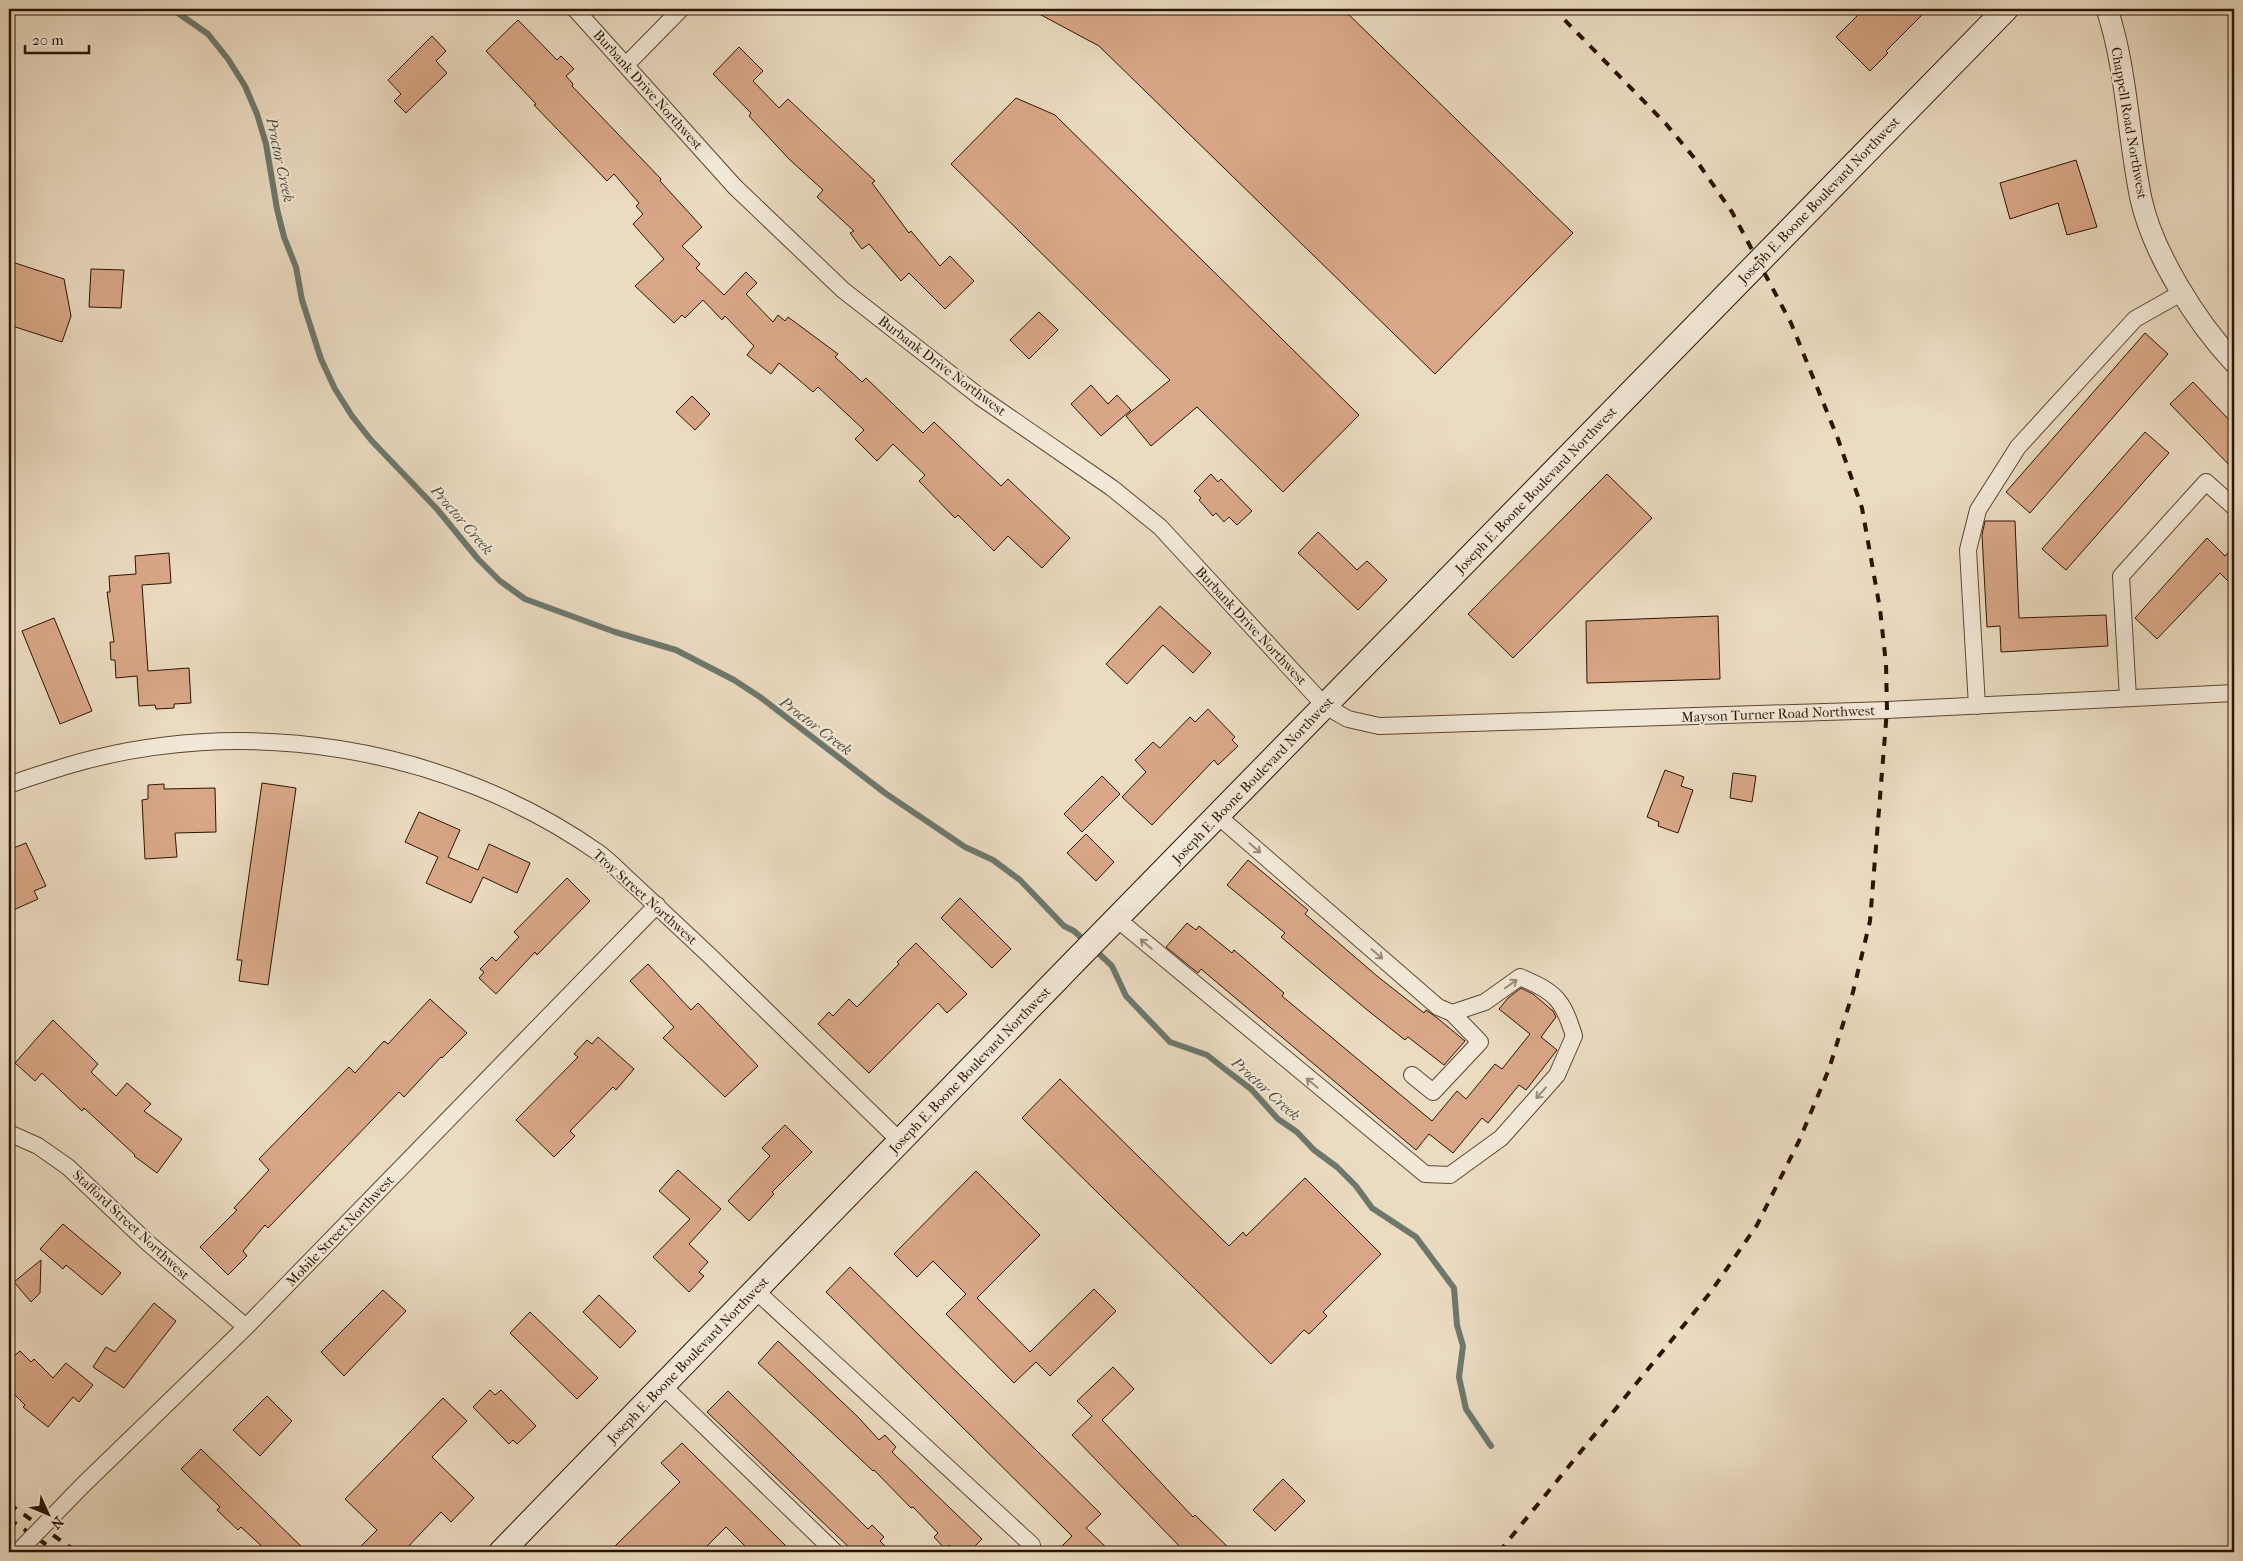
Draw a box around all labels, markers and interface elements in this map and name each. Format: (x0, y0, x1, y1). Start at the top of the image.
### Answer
scale bar (25, 22, 89, 54)
street label: Burbank Drive Northwest (590, 27, 706, 153)
text: 20 m (32, 31, 64, 49)
street label: Chappell Road Northwest (2107, 46, 2151, 200)
street label: Joseph E. Boone Boulevard Northwest (1734, 113, 1903, 288)
water label: Proctor Creek (262, 115, 298, 204)
street label: Burbank Drive Northwest (875, 312, 1009, 420)
street label: Joseph E. Boone Boulevard Northwest (1451, 403, 1620, 578)
water label: Proctor Creek (426, 481, 497, 559)
street label: Burbank Drive Northwest (1192, 563, 1310, 689)
water label: Proctor Creek (775, 692, 856, 759)
street label: Joseph E. Boone Boulevard Northwest (1168, 693, 1337, 868)
street label: Mayson Turner Road Northwest (1681, 702, 1875, 726)
one-way arrow (1248, 842, 1261, 853)
street label: Troy Street Northwest (589, 846, 701, 948)
one-way arrow (1139, 938, 1152, 949)
one-way arrow (1371, 948, 1384, 960)
one-way arrow (1504, 979, 1518, 989)
street label: Joseph E. Boone Boulevard Northwest (885, 983, 1054, 1158)
water label: Proctor Creek (1227, 1053, 1304, 1125)
one-way arrow (1306, 1077, 1319, 1088)
one-way arrow (1535, 1086, 1547, 1099)
street label: Stafford Street Northwest (69, 1166, 193, 1284)
street label: Mobile Street Northwest (283, 1172, 397, 1290)
street label: Joseph E. Boone Boulevard Northwest (603, 1273, 772, 1448)
north arrow (22, 1488, 72, 1538)
text: N (47, 1513, 67, 1533)

